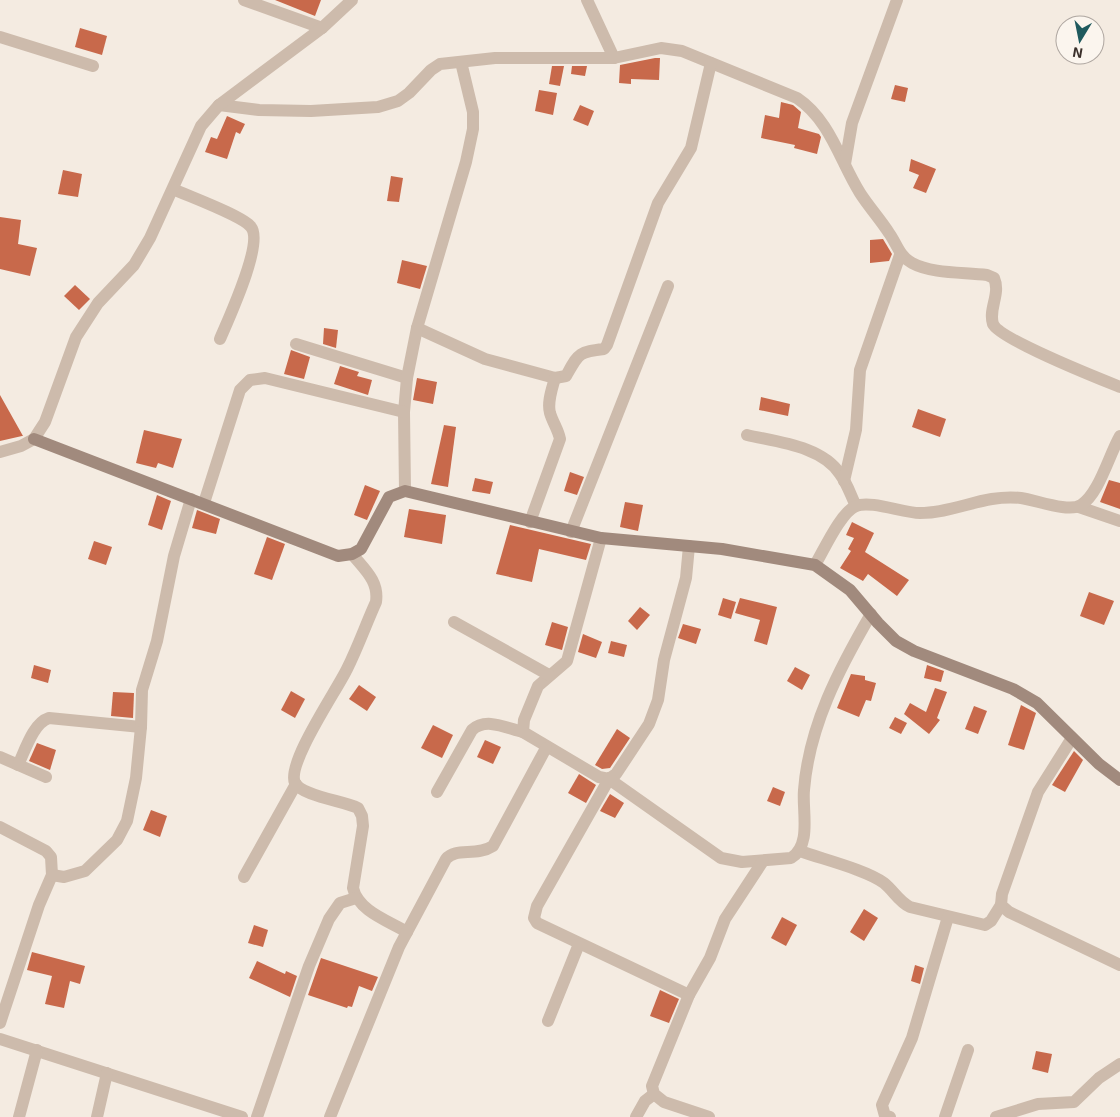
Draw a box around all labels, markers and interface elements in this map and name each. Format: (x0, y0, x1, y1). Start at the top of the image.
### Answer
north arrow (1055, 15, 1105, 65)
text: N (1071, 44, 1084, 63)

